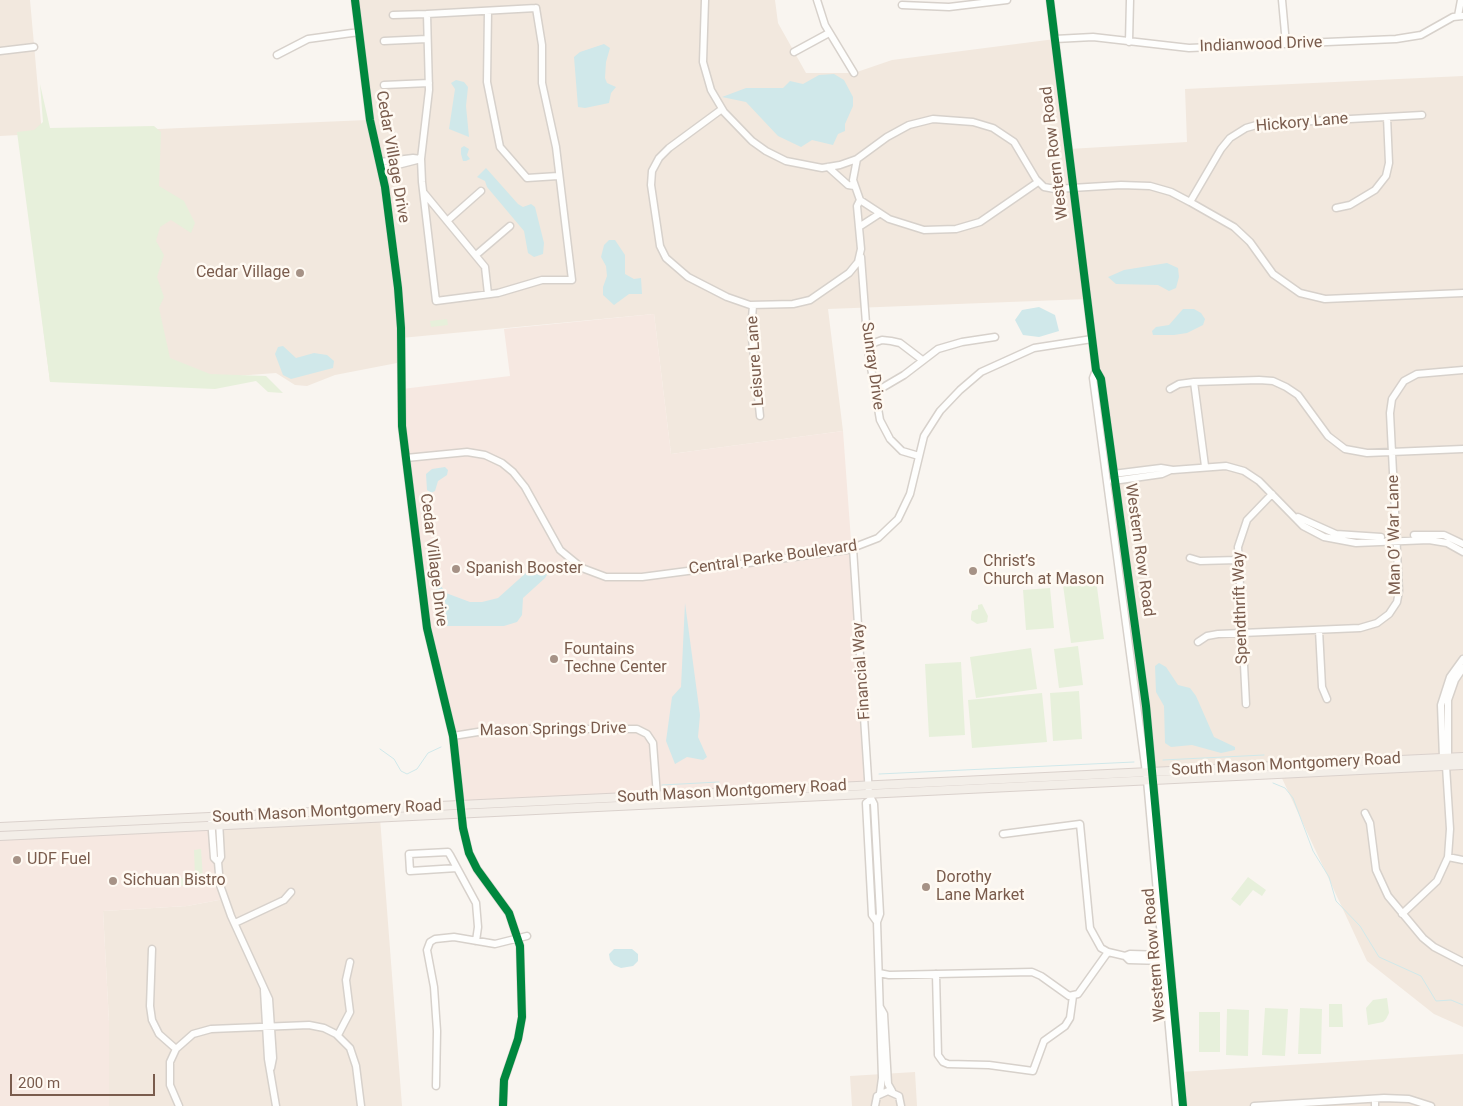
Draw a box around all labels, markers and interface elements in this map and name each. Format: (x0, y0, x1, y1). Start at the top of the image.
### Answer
street label: Indianwood Drive (1199, 33, 1323, 57)
street label: Western Row Road (1037, 85, 1073, 221)
street label: Cedar Village Drive (371, 89, 413, 225)
street label: Hickory Lane (1255, 109, 1349, 137)
place label: Cedar Village (196, 263, 290, 283)
marker: Cedar Village (294, 267, 306, 279)
street label: Leisure Lane (743, 315, 769, 407)
street label: Sunray Drive (856, 321, 888, 411)
street label: Man O’ War Lane (1384, 475, 1406, 595)
street label: Western Row Road (1120, 482, 1158, 618)
street label: Cedar Village Drive (415, 492, 451, 628)
street label: Central Parke Boulevard (687, 537, 859, 579)
street label: Spendthrift Way (1229, 551, 1253, 665)
place label: Christ’s Church at Mason (983, 552, 1104, 590)
place label: Spanish Booster (466, 559, 583, 579)
marker: Spanish Booster (450, 563, 462, 575)
marker: Christ’s Church at Mason (967, 565, 979, 577)
street label: Financial Way (849, 621, 875, 721)
place label: Fountains Techne Center (564, 640, 667, 678)
marker: Fountains Techne Center (548, 653, 560, 665)
street label: Mason Springs Drive (480, 719, 626, 741)
street label: South Mason Montgomery Road (1171, 749, 1401, 781)
street label: South Mason Montgomery Road (617, 776, 847, 808)
street label: South Mason Montgomery Road (212, 796, 442, 828)
place label: UDF Fuel (27, 850, 91, 870)
marker: UDF Fuel (11, 854, 23, 866)
place label: Dorothy Lane Market (936, 868, 1024, 906)
place label: Sichuan Bistro (123, 871, 226, 891)
marker: Sichuan Bistro (107, 875, 119, 887)
marker: Dorothy Lane Market (920, 881, 932, 893)
street label: Western Row Road (1140, 887, 1170, 1023)
scale bar (12, 1064, 158, 1096)
text: 200 m (18, 1074, 60, 1092)

